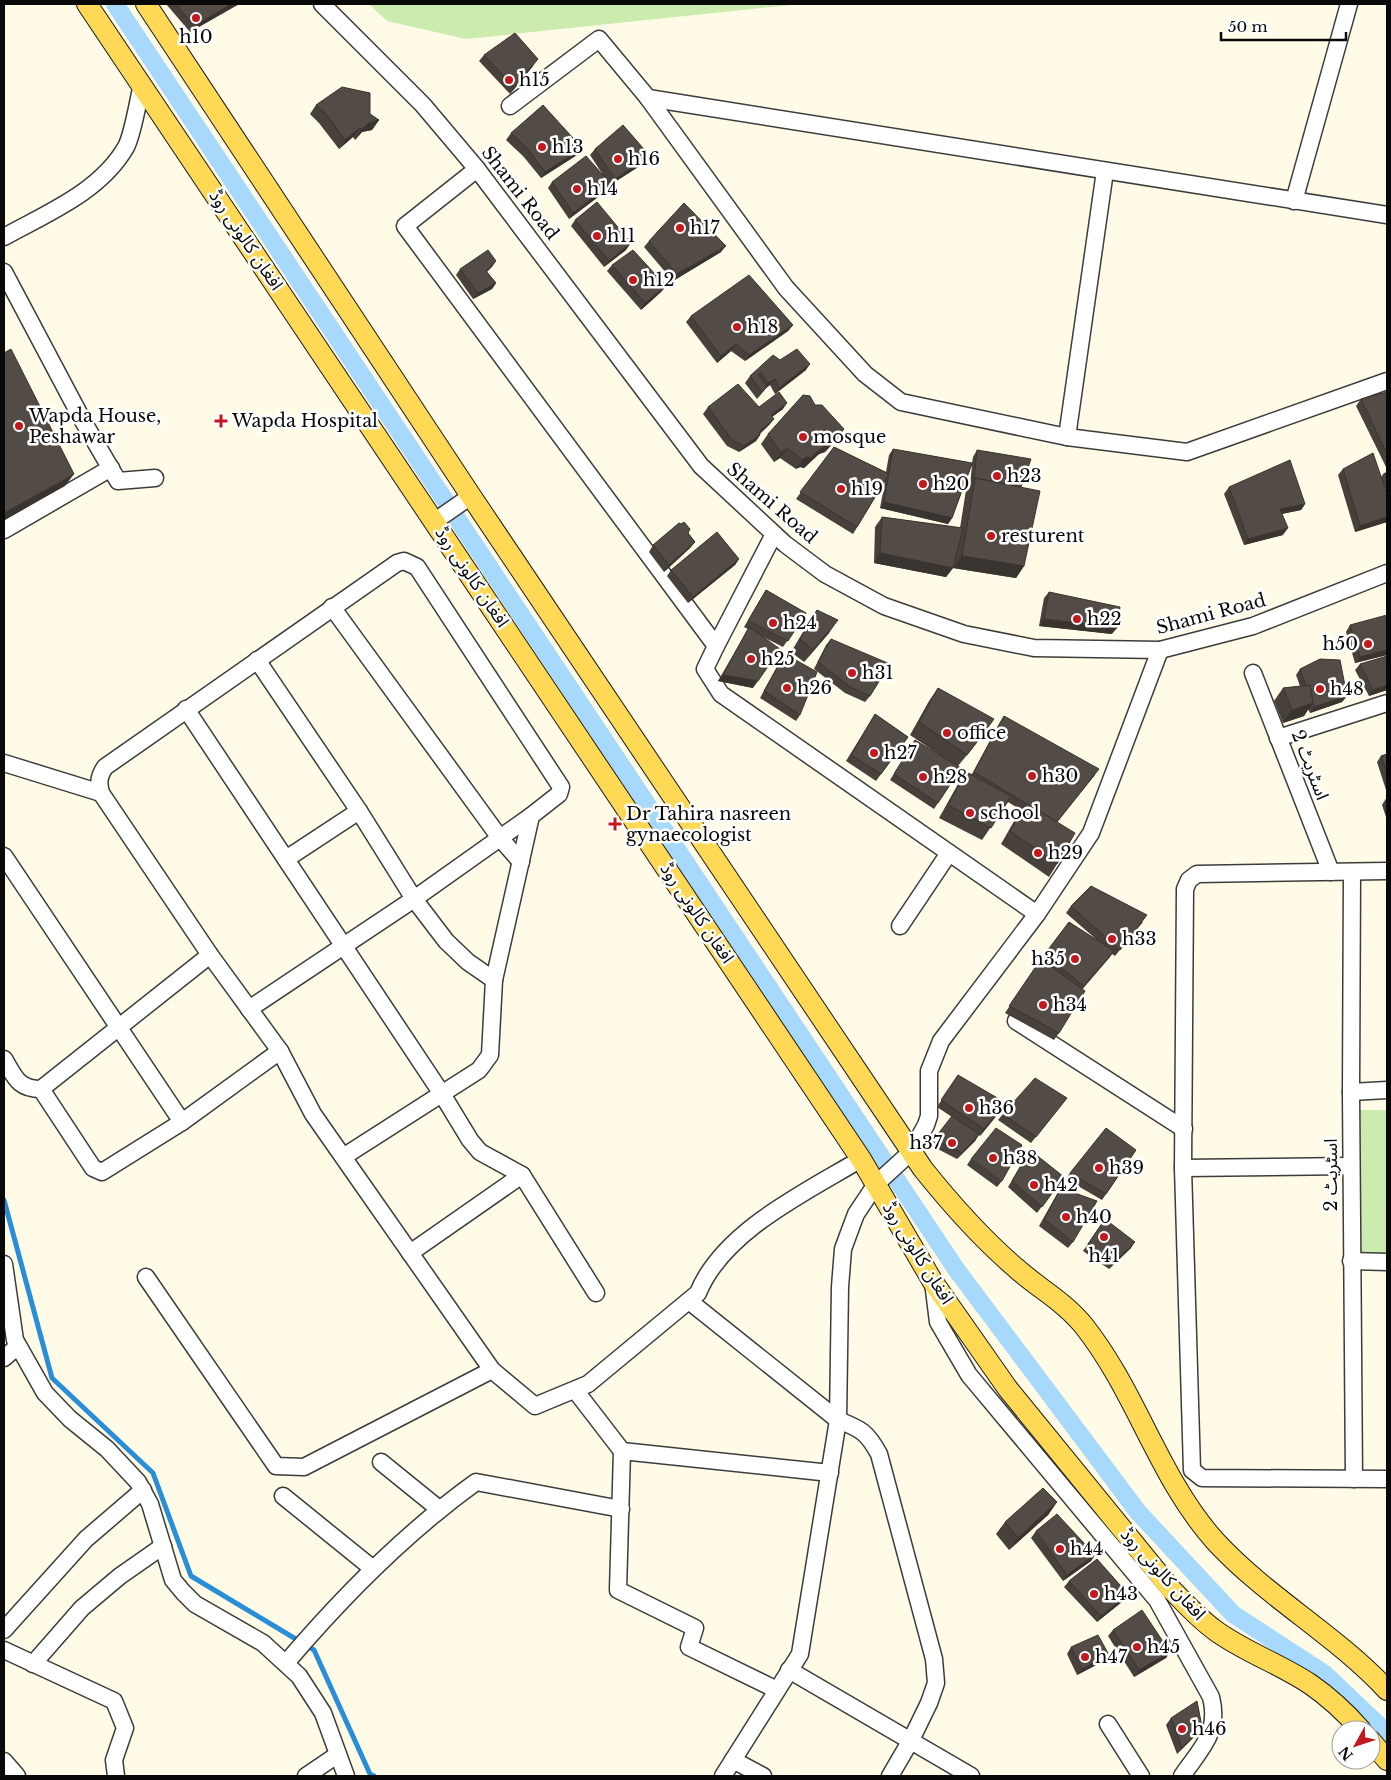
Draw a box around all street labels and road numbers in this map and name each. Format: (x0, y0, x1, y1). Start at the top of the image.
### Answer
street label: Shami Road (477, 142, 563, 244)
street label: افغان کالونی روڈ (204, 185, 288, 295)
street label: Shami Road (722, 458, 822, 548)
street label: افغان کالونی روڈ (430, 522, 514, 632)
street label: Shami Road (1154, 589, 1268, 639)
street label: اسٹریٹ 2 (1287, 727, 1333, 803)
street label: افغان کالونی روڈ (655, 858, 739, 968)
street label: اسٹریٹ 2 (1320, 1138, 1342, 1212)
street label: افغان کالونی روڈ (878, 1198, 958, 1308)
street label: افغان کالونی روڈ (1116, 1523, 1210, 1625)

